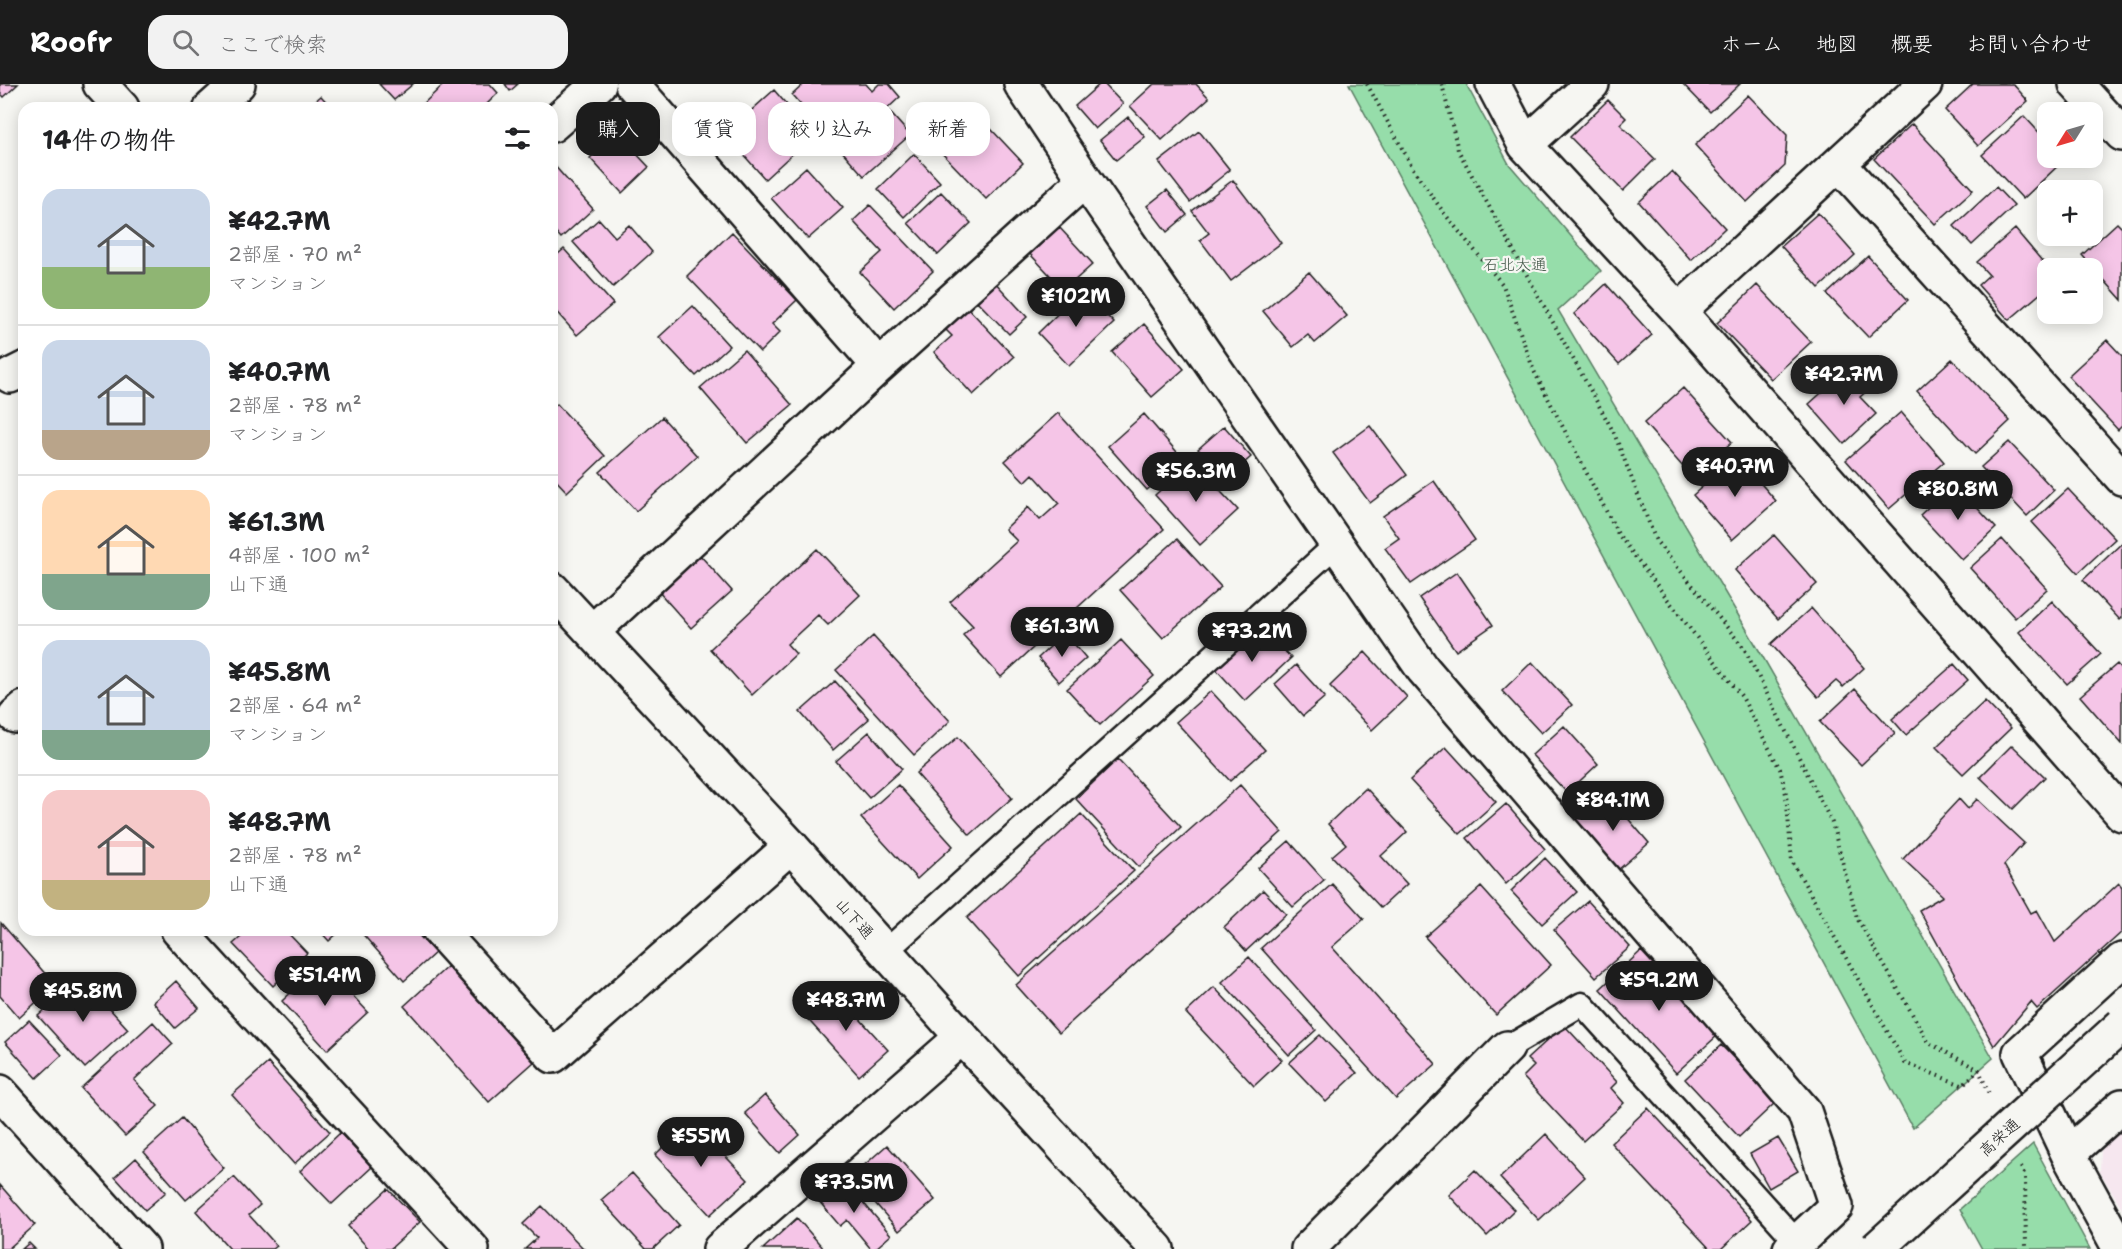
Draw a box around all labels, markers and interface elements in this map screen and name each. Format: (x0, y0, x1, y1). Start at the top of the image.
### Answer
search box (148, 15, 568, 69)
text: Roofr (30, 23, 112, 61)
icon: search (169, 26, 202, 59)
text: ここで検索 (217, 30, 327, 59)
text: ホーム (1721, 30, 1783, 58)
text: 地図 (1816, 30, 1858, 58)
text: 概要 (1891, 30, 1933, 58)
text: お問い合わせ (1966, 30, 2092, 58)
chip: 購入 (576, 102, 660, 156)
chip: 賃貸 (672, 102, 756, 156)
chip: 絞り込み (768, 102, 894, 156)
chip: 新着 (906, 102, 990, 156)
north arrow (2037, 102, 2103, 168)
map controls (2037, 102, 2103, 324)
text: 14件の物件 (42, 122, 176, 157)
icon: filters (501, 122, 534, 155)
button: + (2037, 180, 2103, 246)
text: ¥42.7M (228, 203, 330, 238)
icon: home (90, 213, 162, 285)
text: 2部屋 · 70 m² (228, 241, 362, 267)
park label: 石北大通 (1483, 254, 1547, 275)
button: − (2037, 258, 2103, 324)
text: マンション (228, 270, 327, 296)
pin: ¥102M (1034, 277, 1118, 328)
text: ¥102M (1041, 283, 1111, 309)
text: ¥40.7M (228, 354, 330, 389)
pin: ¥42.7M (1795, 355, 1893, 406)
text: ¥42.7M (1805, 361, 1883, 387)
icon: home (90, 364, 162, 436)
text: 2部屋 · 78 m² (228, 392, 362, 418)
text: マンション (228, 421, 327, 447)
pin: ¥40.7M (1686, 447, 1784, 498)
pin: ¥56.3M (1147, 452, 1245, 503)
text: ¥40.7M (1696, 453, 1774, 479)
text: ¥56.3M (1156, 458, 1236, 484)
pin: ¥80.8M (1909, 470, 2007, 521)
text: ¥80.8M (1918, 476, 1998, 502)
text: ¥61.3M (228, 504, 325, 539)
icon: home (90, 514, 162, 586)
text: 4部屋 · 100 m² (228, 542, 370, 568)
text: 山下通 (228, 571, 288, 597)
pin: ¥61.3M (1013, 607, 1111, 658)
pin: ¥73.2M (1203, 612, 1301, 663)
text: ¥61.3M (1025, 613, 1099, 639)
text: ¥73.2M (1212, 618, 1292, 644)
text: ¥45.8M (228, 654, 331, 689)
icon: home (90, 664, 162, 736)
text: 2部屋 · 64 m² (228, 692, 362, 718)
text: マンション (228, 721, 327, 747)
pin: ¥84.1M (1564, 781, 1662, 832)
text: ¥84.1M (1576, 787, 1650, 813)
text: ¥48.7M (228, 804, 331, 839)
icon: home (90, 814, 162, 886)
text: 2部屋 · 78 m² (228, 842, 362, 868)
text: 山下通 (228, 871, 288, 897)
street label: 山下通 (831, 893, 878, 943)
pin: ¥51.4M (276, 956, 374, 1007)
pin: ¥59.2M (1610, 961, 1708, 1012)
text: ¥51.4M (289, 962, 361, 988)
text: ¥59.2M (1619, 967, 1699, 993)
pin: ¥45.8M (34, 972, 132, 1023)
text: ¥45.8M (43, 978, 123, 1004)
pin: ¥48.7M (797, 981, 895, 1032)
text: ¥48.7M (806, 987, 886, 1013)
street label: 高栄通 (1974, 1114, 2024, 1161)
pin: ¥55M (665, 1117, 737, 1168)
text: ¥55M (671, 1123, 731, 1149)
pin: ¥73.5M (805, 1163, 903, 1214)
text: ¥73.5M (814, 1169, 894, 1195)

